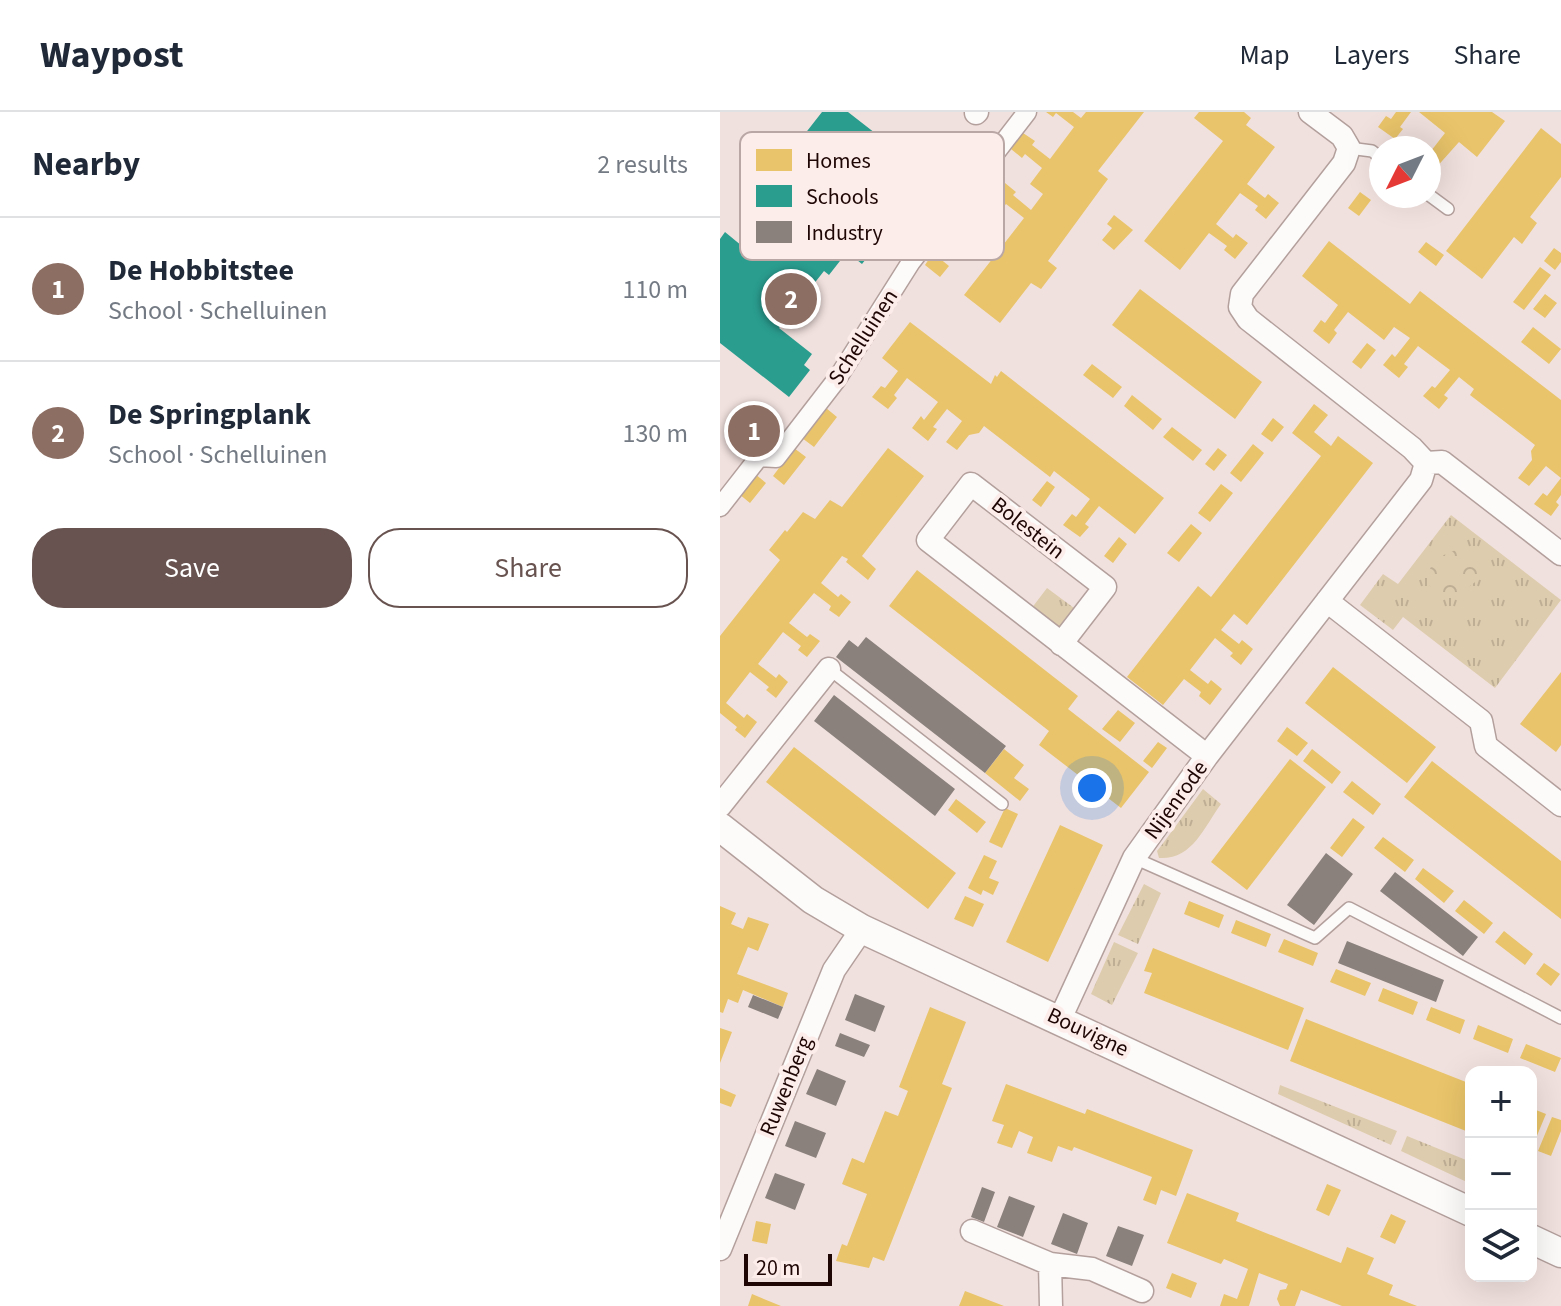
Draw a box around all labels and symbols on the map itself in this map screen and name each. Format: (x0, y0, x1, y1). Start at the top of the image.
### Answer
legend (740, 132, 1004, 260)
north arrow (1369, 136, 1441, 208)
text: Homes (806, 145, 871, 177)
text: Schools (806, 181, 878, 213)
text: Industry (806, 217, 883, 249)
pin: 2 (765, 269, 817, 329)
street label: Schelluinen (820, 283, 906, 391)
pin: 1 (728, 401, 780, 461)
street label: Bolestein (984, 489, 1072, 567)
street label: Nijenrode (1136, 754, 1216, 846)
your location (1072, 768, 1112, 808)
street label: Bouvigne (1042, 999, 1134, 1065)
street label: Ruwenberg (752, 1031, 820, 1141)
scale bar (744, 1250, 832, 1286)

